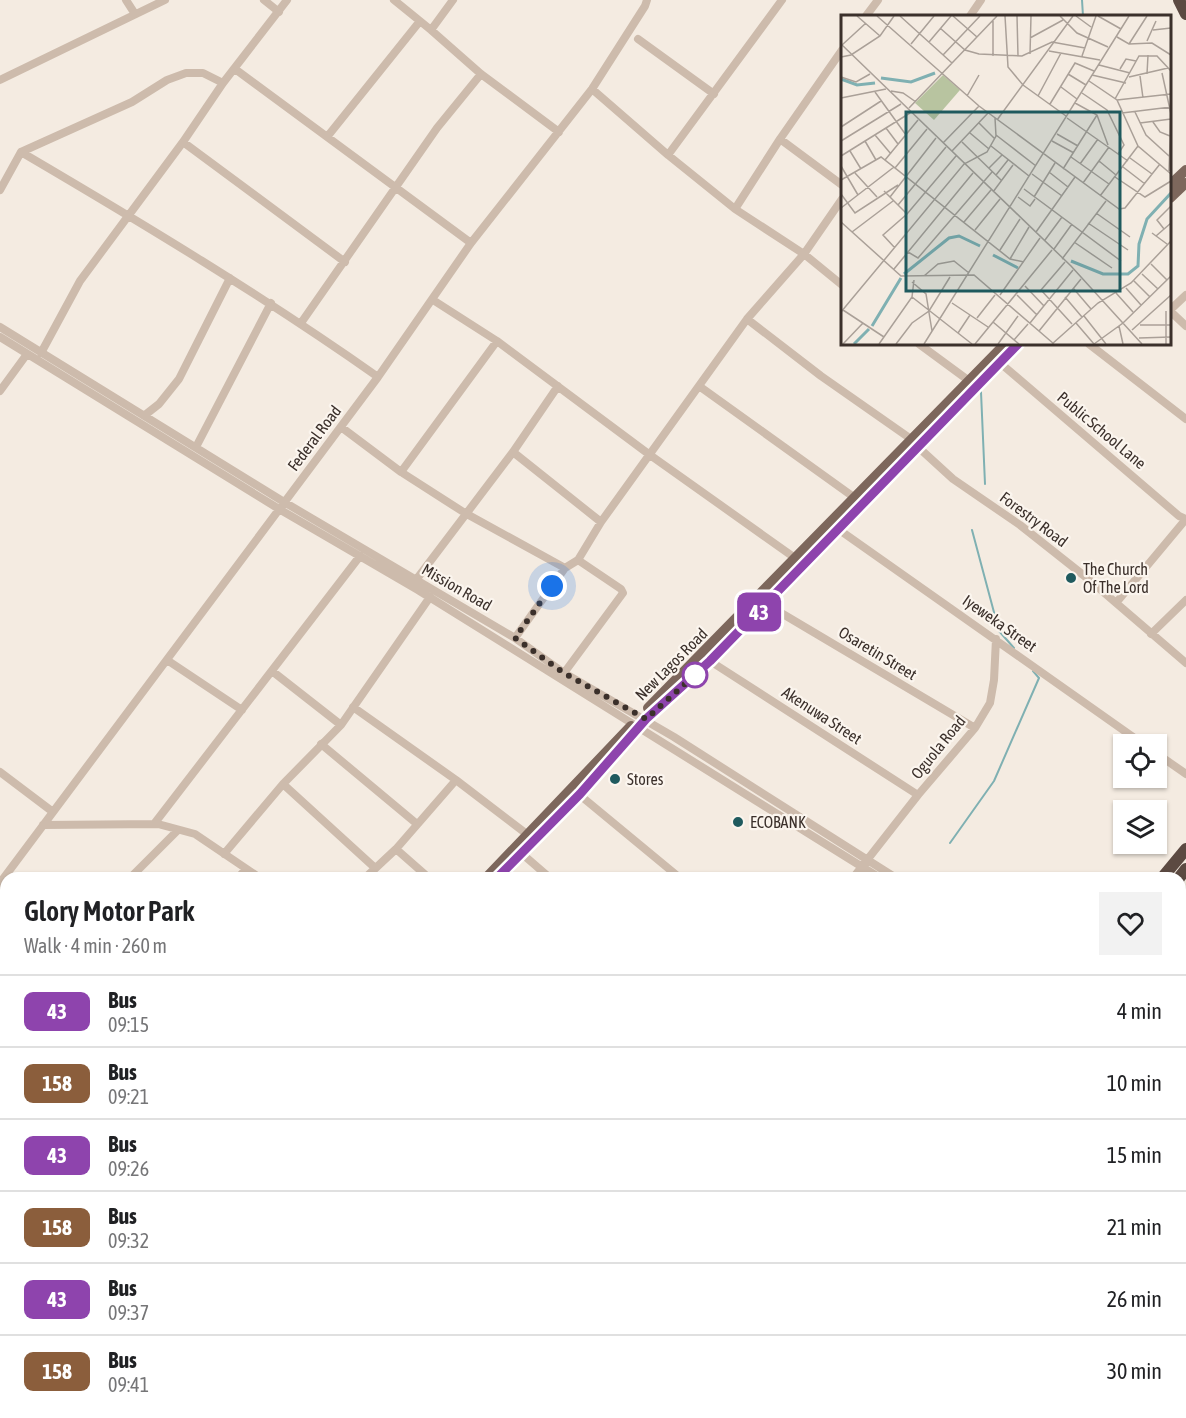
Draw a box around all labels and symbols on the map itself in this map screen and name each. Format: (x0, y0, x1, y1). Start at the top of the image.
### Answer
inset map (841, 15, 1171, 345)
street label: Public School Lane (1054, 388, 1150, 472)
street label: Federal Road (284, 402, 344, 474)
street label: Forestry Road (996, 488, 1071, 551)
street label: Mission Road (419, 560, 495, 614)
place label: The Church Of The Lord (1083, 560, 1149, 596)
your location (537, 571, 567, 601)
marker: The Church Of The Lord (1064, 571, 1078, 585)
street label: Iyeweka Street (959, 591, 1041, 656)
line badge: 43 (732, 592, 786, 632)
street label: Osaretin Street (836, 623, 921, 684)
street label: New Lagos Road (631, 624, 711, 704)
unlabelled marker (682, 662, 708, 688)
street label: Akenuwa Street (779, 683, 866, 748)
street label: Oguola Road (907, 712, 970, 783)
place label: Stores (627, 770, 664, 788)
marker: Stores (608, 772, 622, 786)
place label: ECOBANK (750, 813, 806, 831)
marker: ECOBANK (731, 815, 745, 829)

